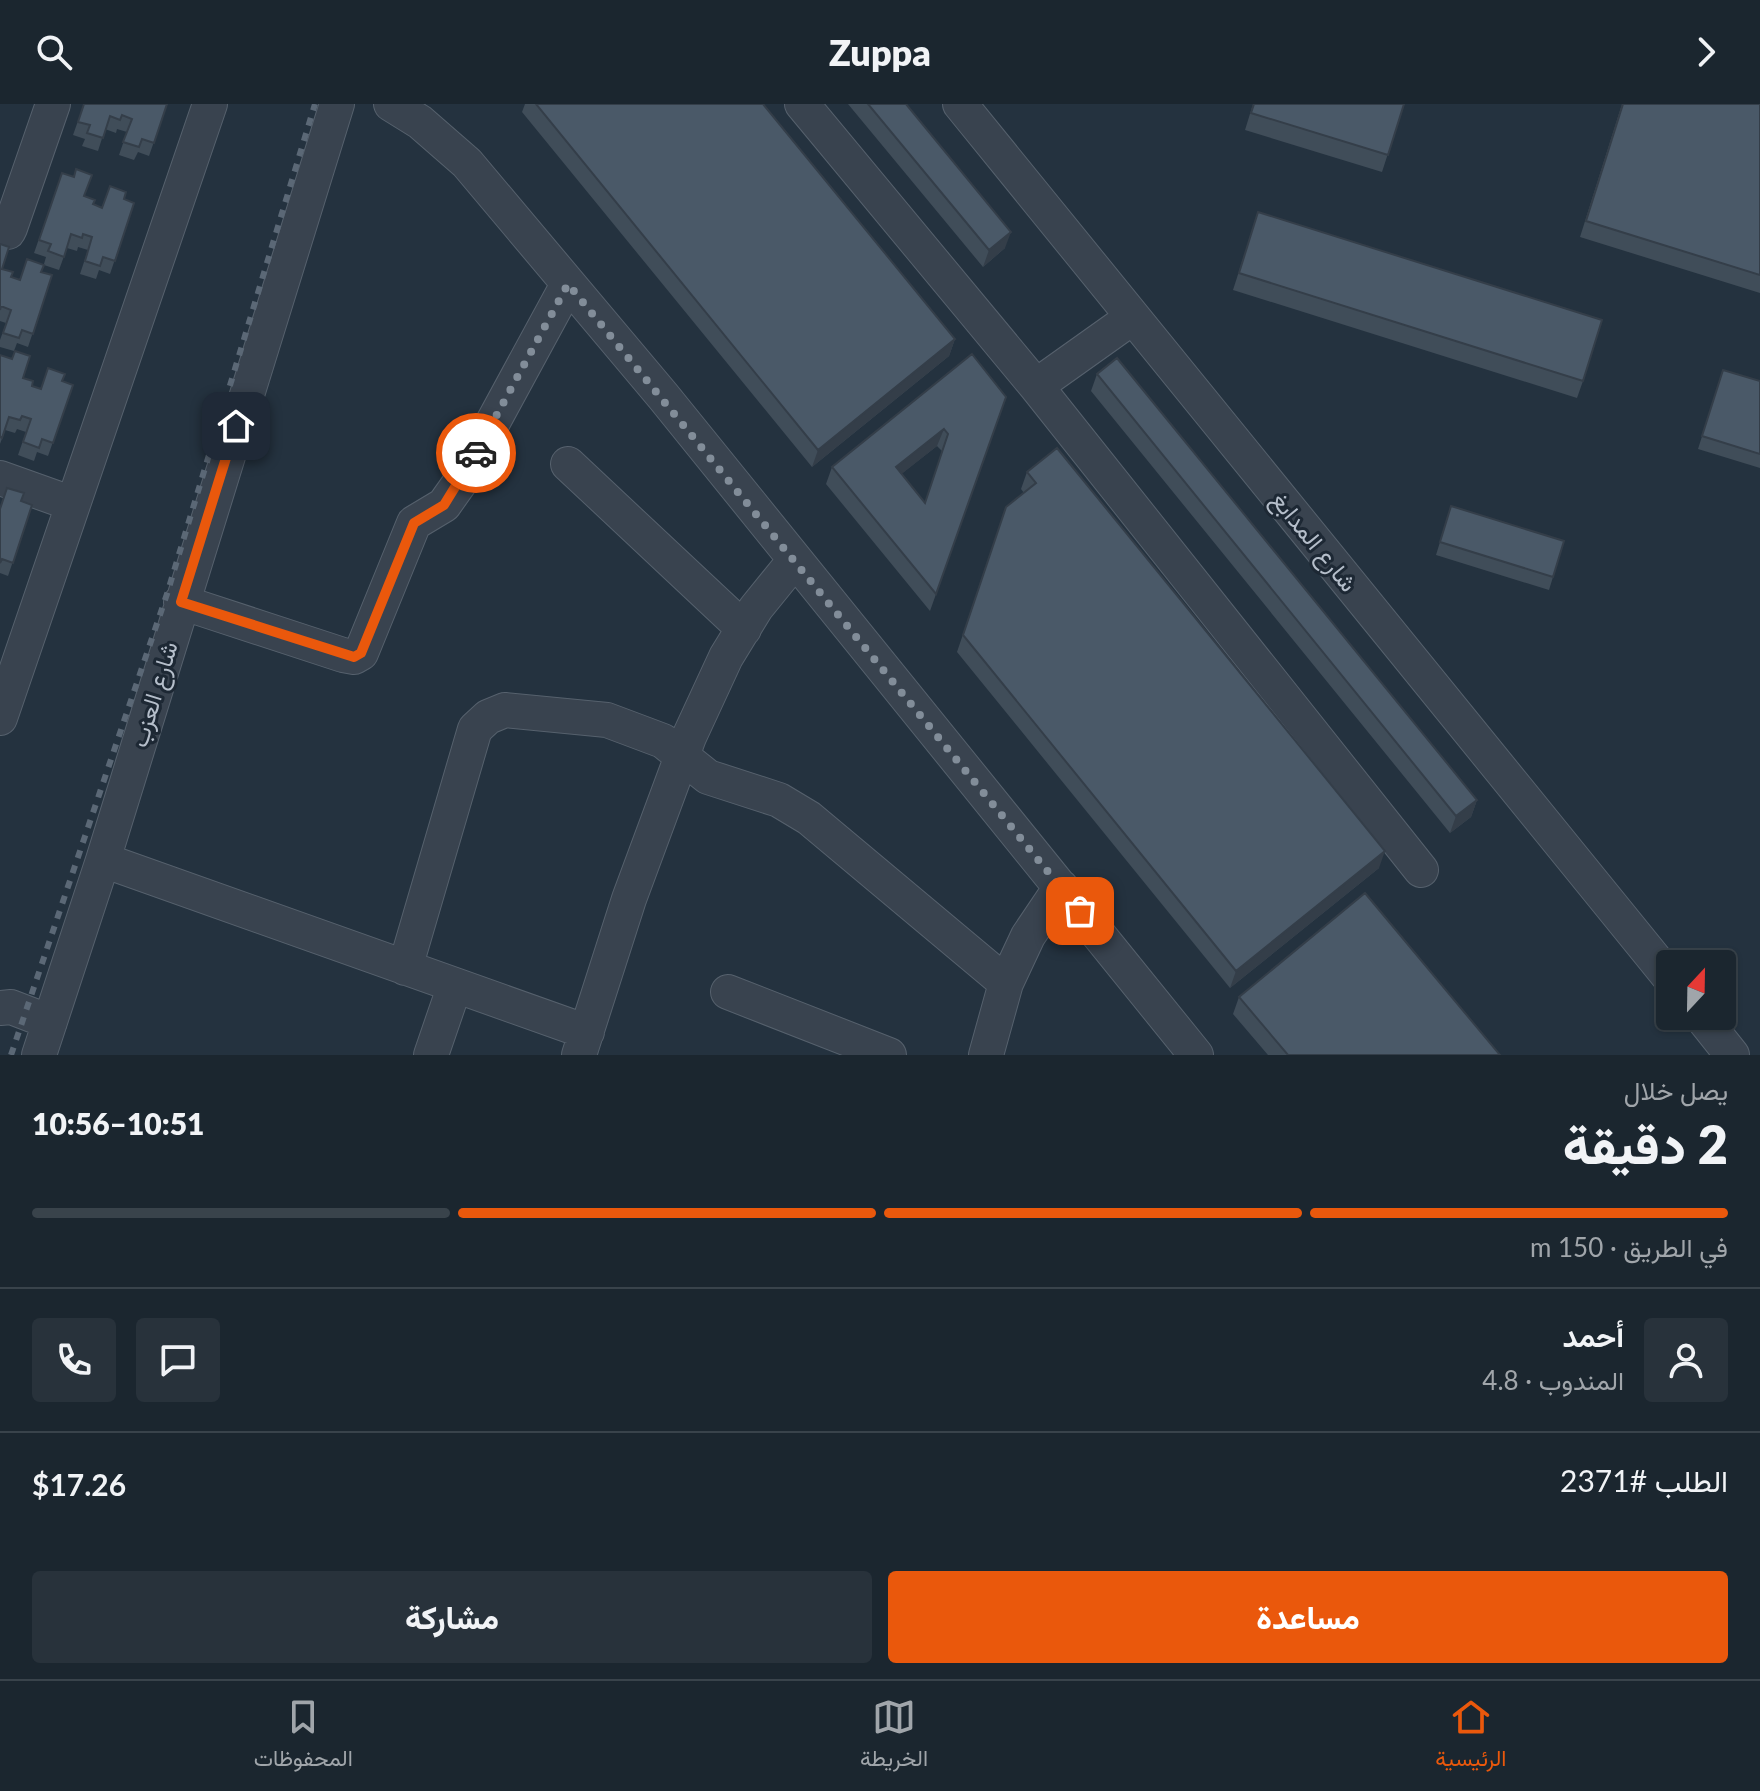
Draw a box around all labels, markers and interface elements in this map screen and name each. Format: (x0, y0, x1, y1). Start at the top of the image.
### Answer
icon: search (32, 30, 76, 74)
text: Zuppa (829, 30, 931, 74)
icon: forward (1684, 30, 1728, 74)
pin (202, 392, 270, 460)
icon: home (214, 404, 258, 448)
courier (436, 413, 516, 493)
icon: car (454, 431, 498, 475)
street label: شارع المدابغ (1263, 485, 1364, 599)
street label: شارع العزب (123, 638, 186, 751)
pin (1046, 877, 1114, 945)
icon: bag (1058, 889, 1102, 933)
north arrow (1656, 950, 1736, 1030)
map controls (1656, 950, 1736, 1030)
text: يصل خلال (1624, 1074, 1728, 1106)
text: 10:51–10:56 (32, 1105, 205, 1141)
text: 2 دقيقة (1563, 1113, 1728, 1175)
text: في الطريق · 150 m (1530, 1231, 1728, 1263)
text: أحمد (1562, 1317, 1624, 1353)
button: phone (32, 1318, 116, 1402)
button: chat (136, 1318, 220, 1402)
button: person (1644, 1318, 1728, 1402)
text: المندوب · 4.8 (1482, 1364, 1624, 1396)
text: الطلب #2371 (1560, 1462, 1728, 1498)
text: $17.26 (32, 1466, 126, 1502)
button: مشاركة (32, 1571, 872, 1663)
button: مساعدة (888, 1571, 1728, 1663)
tab: المحفوظات (254, 1695, 353, 1778)
tab: الخريطة (860, 1695, 928, 1778)
tab: الرئيسية (1435, 1695, 1506, 1778)

